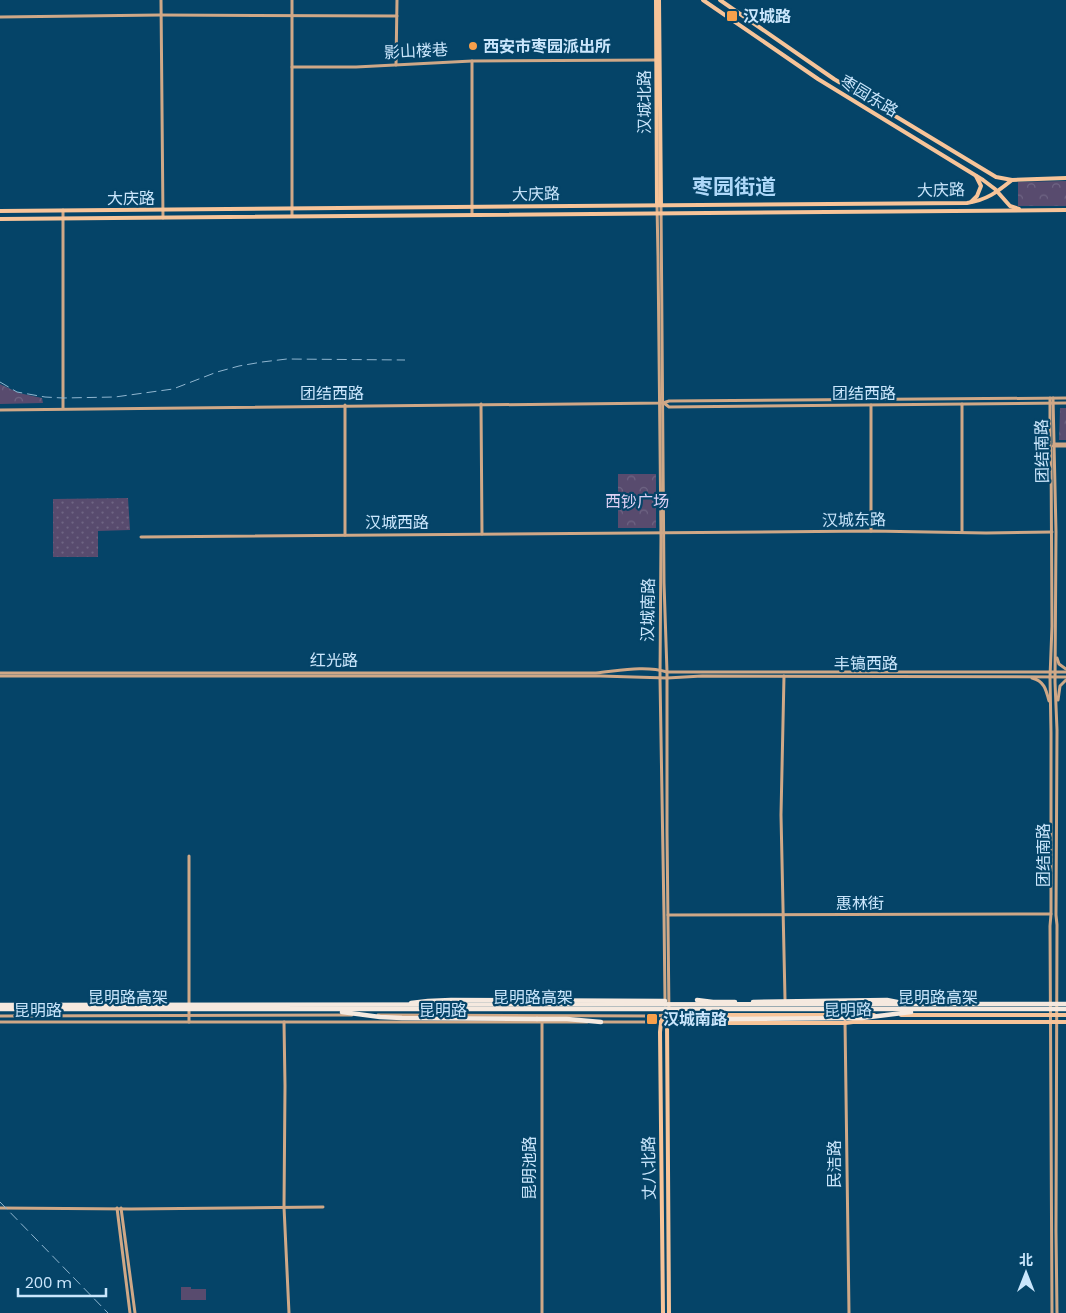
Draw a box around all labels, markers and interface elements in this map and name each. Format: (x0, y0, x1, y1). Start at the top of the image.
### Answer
place label: 汉城路 (743, 5, 791, 28)
marker: 汉城路 (725, 9, 739, 23)
place label: 西安市枣园派出所 (483, 35, 611, 58)
street label: 影山楼巷 (383, 38, 449, 64)
marker: 西安市枣园派出所 (467, 40, 479, 52)
street label: 汉城北路 (633, 70, 656, 134)
street label: 枣园东路 (836, 70, 902, 122)
district label: 枣园街道 (692, 172, 776, 201)
street label: 大庆路 (917, 178, 965, 202)
street label: 大庆路 (512, 182, 560, 206)
street label: 大庆路 (107, 187, 155, 210)
street label: 团结西路 (300, 382, 364, 405)
street label: 团结西路 (832, 382, 896, 405)
street label: 团结南路 (1030, 419, 1054, 483)
park label: 西钞广场 (605, 490, 669, 513)
street label: 汉城东路 (822, 508, 886, 532)
street label: 汉城西路 (365, 511, 429, 534)
street label: 汉城南路 (636, 578, 660, 642)
street label: 红光路 (310, 649, 358, 672)
street label: 丰镐西路 (834, 652, 898, 675)
street label: 团结南路 (1032, 823, 1055, 887)
street label: 惠林街 (836, 892, 884, 915)
street label: 昆明路高架 (88, 986, 168, 1009)
street label: 昆明路高架 (493, 986, 573, 1009)
street label: 昆明路高架 (898, 986, 978, 1009)
street label: 昆明路 (824, 998, 872, 1022)
street label: 昆明路 (14, 999, 62, 1022)
street label: 昆明路 (419, 999, 467, 1022)
place label: 汉城南路 (663, 1008, 727, 1031)
marker: 汉城南路 (645, 1012, 659, 1026)
street label: 昆明池路 (518, 1136, 541, 1200)
street label: 丈八北路 (637, 1136, 661, 1200)
street label: 民洁路 (823, 1140, 846, 1188)
north arrow (1001, 1248, 1051, 1298)
text: 北 (1019, 1250, 1033, 1270)
scale bar (18, 1266, 105, 1298)
text: 200 m (25, 1272, 72, 1293)

